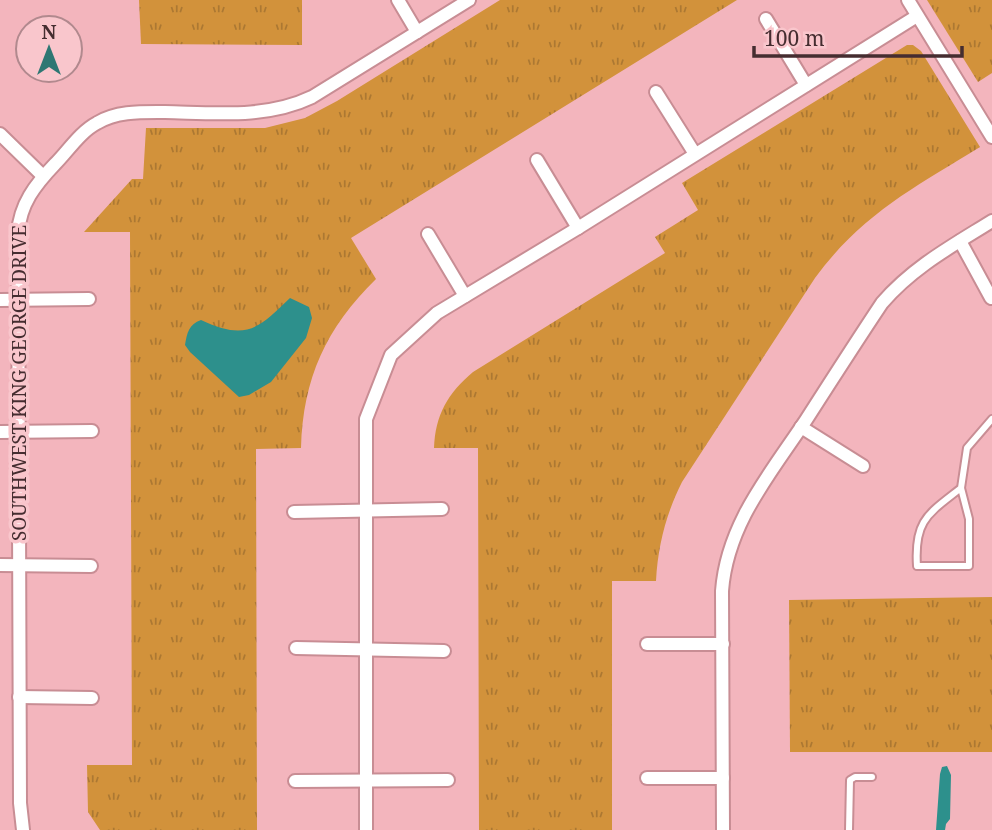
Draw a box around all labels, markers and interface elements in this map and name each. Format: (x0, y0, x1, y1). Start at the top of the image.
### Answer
north arrow (14, 14, 84, 84)
scale bar (754, 14, 962, 58)
text: N (42, 19, 57, 45)
text: 100 m (764, 24, 825, 52)
street label: SOUTHWEST KING GEORGE DRIVE (6, 225, 32, 541)

